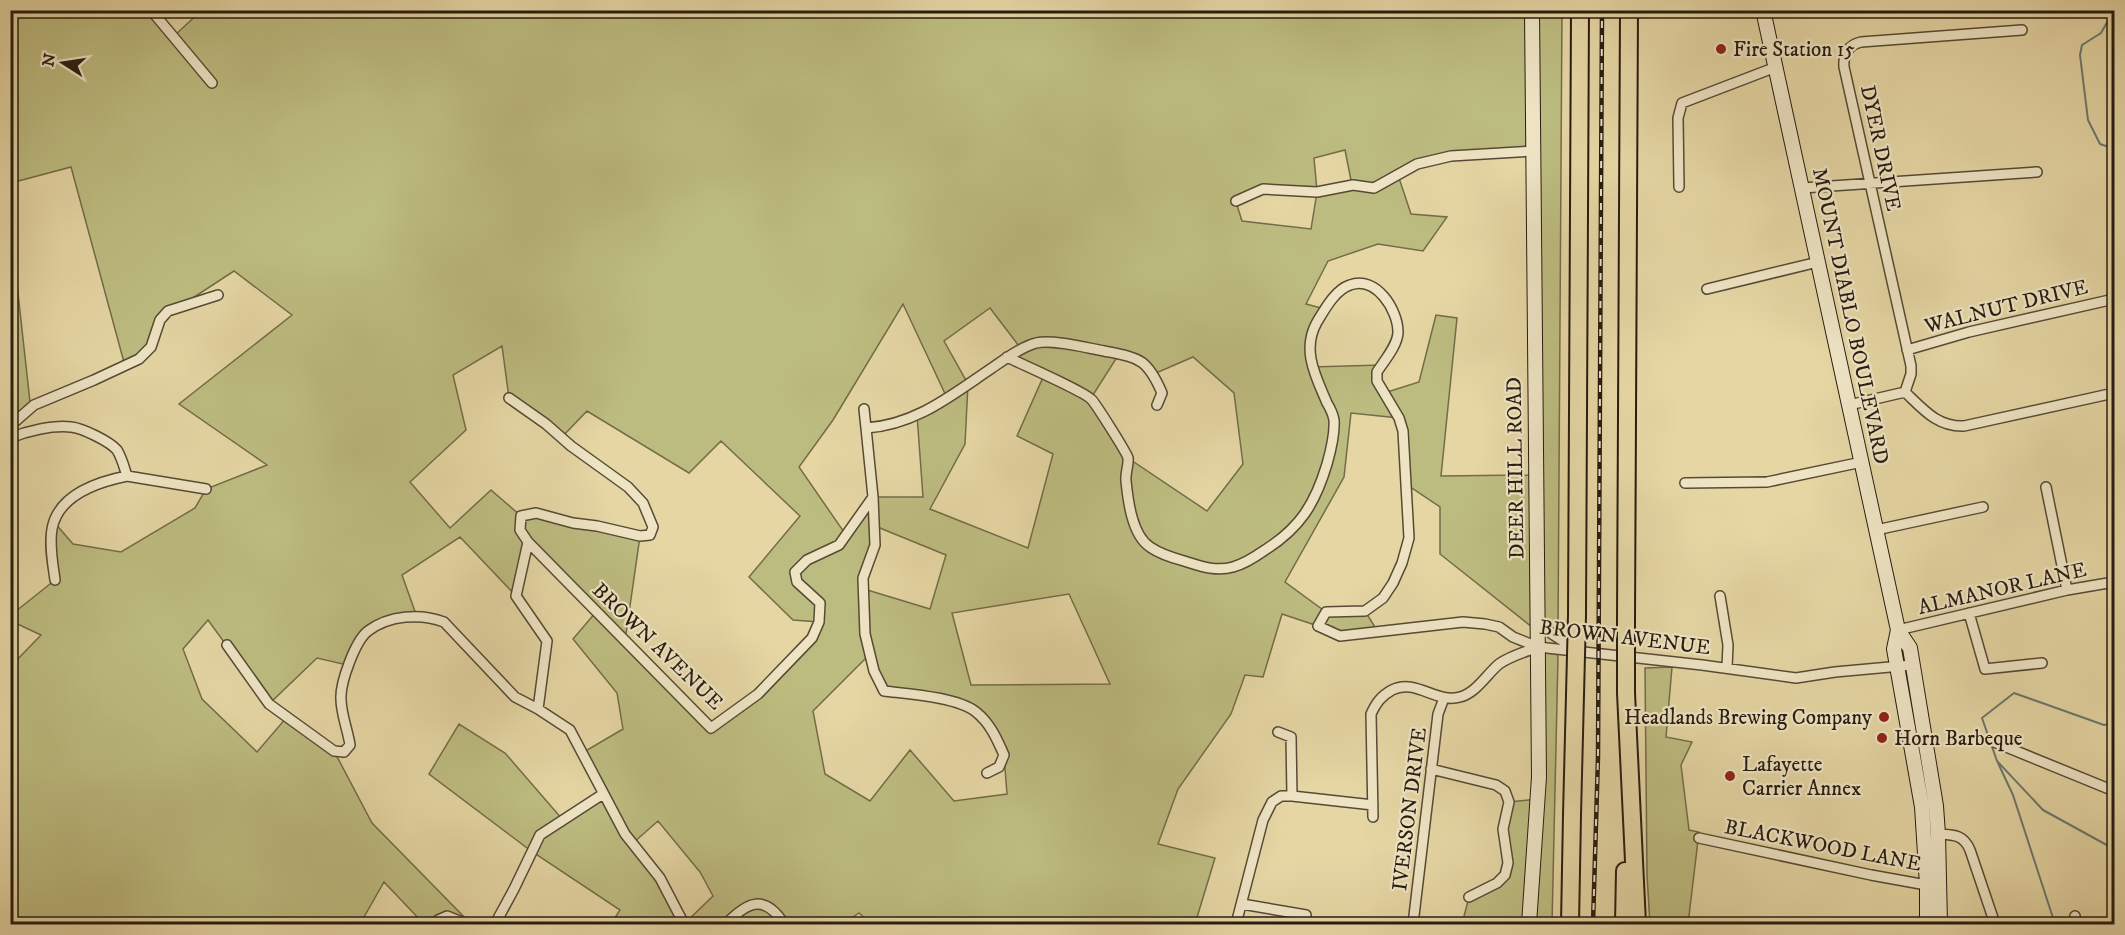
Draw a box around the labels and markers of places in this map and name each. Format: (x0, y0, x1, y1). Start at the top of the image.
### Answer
place label: Fire Station 15 (1733, 37, 1855, 63)
marker: Fire Station 15 (1714, 42, 1728, 56)
place label: Headlands Brewing Company (1624, 705, 1873, 731)
marker: Headlands Brewing Company (1877, 710, 1891, 724)
place label: Horn Barbeque (1894, 726, 2023, 752)
marker: Horn Barbeque (1875, 731, 1889, 745)
place label: Lafayette Carrier Annex (1742, 752, 1861, 802)
marker: Lafayette Carrier Annex (1723, 769, 1737, 783)

